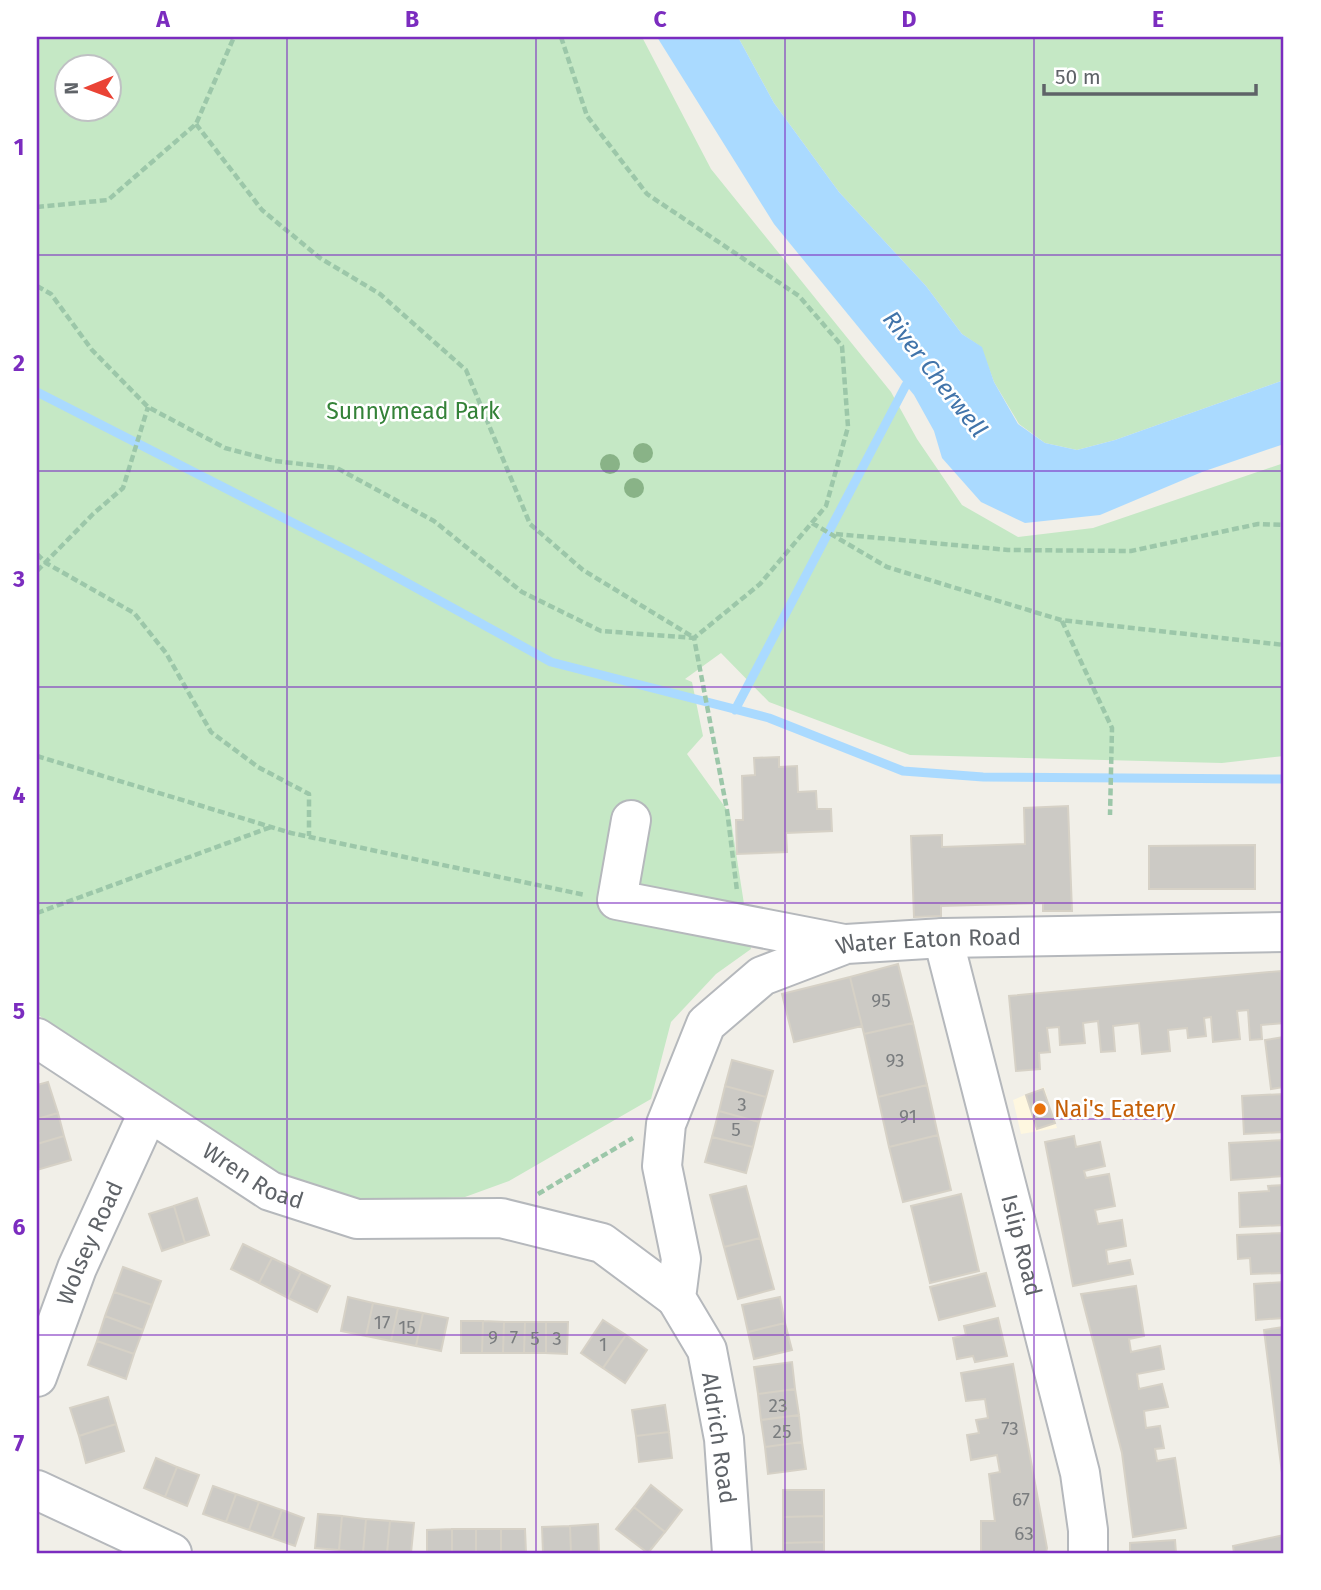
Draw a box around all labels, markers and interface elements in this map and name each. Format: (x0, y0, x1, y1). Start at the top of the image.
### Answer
text: A (155, 5, 170, 33)
text: B (405, 5, 419, 33)
text: C (653, 5, 667, 33)
text: D (902, 5, 917, 33)
text: E (1152, 5, 1164, 33)
north arrow (52, 52, 122, 122)
scale bar (1044, 52, 1256, 96)
text: 50 m (1055, 64, 1101, 90)
text: N (60, 82, 83, 95)
text: 1 (14, 133, 24, 161)
water label: River Cherwell (877, 305, 993, 443)
text: 2 (13, 349, 25, 377)
park label: Sunnymead Park (326, 397, 500, 425)
text: 3 (12, 565, 25, 593)
text: 4 (13, 781, 26, 809)
street label: Water Eaton Road (832, 923, 1021, 961)
house number: 95 (871, 989, 891, 1012)
text: 5 (13, 997, 25, 1025)
house number: 93 (885, 1049, 905, 1072)
house number: 3 (737, 1093, 747, 1116)
place label: Nai's Eatery (1054, 1095, 1176, 1123)
marker: Nai's Eatery (1032, 1101, 1048, 1117)
house number: 91 (899, 1105, 917, 1128)
house number: 5 (731, 1118, 741, 1141)
street label: Wren Road (197, 1137, 307, 1215)
street label: Wolsey Road (51, 1177, 129, 1309)
street label: Islip Road (995, 1191, 1048, 1299)
text: 6 (13, 1213, 26, 1241)
house number: 17 (374, 1311, 390, 1334)
house number: 15 (398, 1316, 416, 1339)
house number: 9 (488, 1326, 498, 1349)
house number: 7 (510, 1326, 518, 1349)
house number: 5 (530, 1327, 540, 1350)
house number: 3 (552, 1327, 562, 1350)
house number: 1 (599, 1333, 607, 1356)
street label: Aldrich Road (696, 1370, 742, 1506)
house number: 23 (769, 1394, 787, 1417)
house number: 73 (1001, 1417, 1019, 1440)
house number: 25 (773, 1420, 791, 1443)
text: 7 (14, 1429, 25, 1457)
house number: 67 (1012, 1488, 1030, 1511)
house number: 63 (1014, 1522, 1034, 1545)

